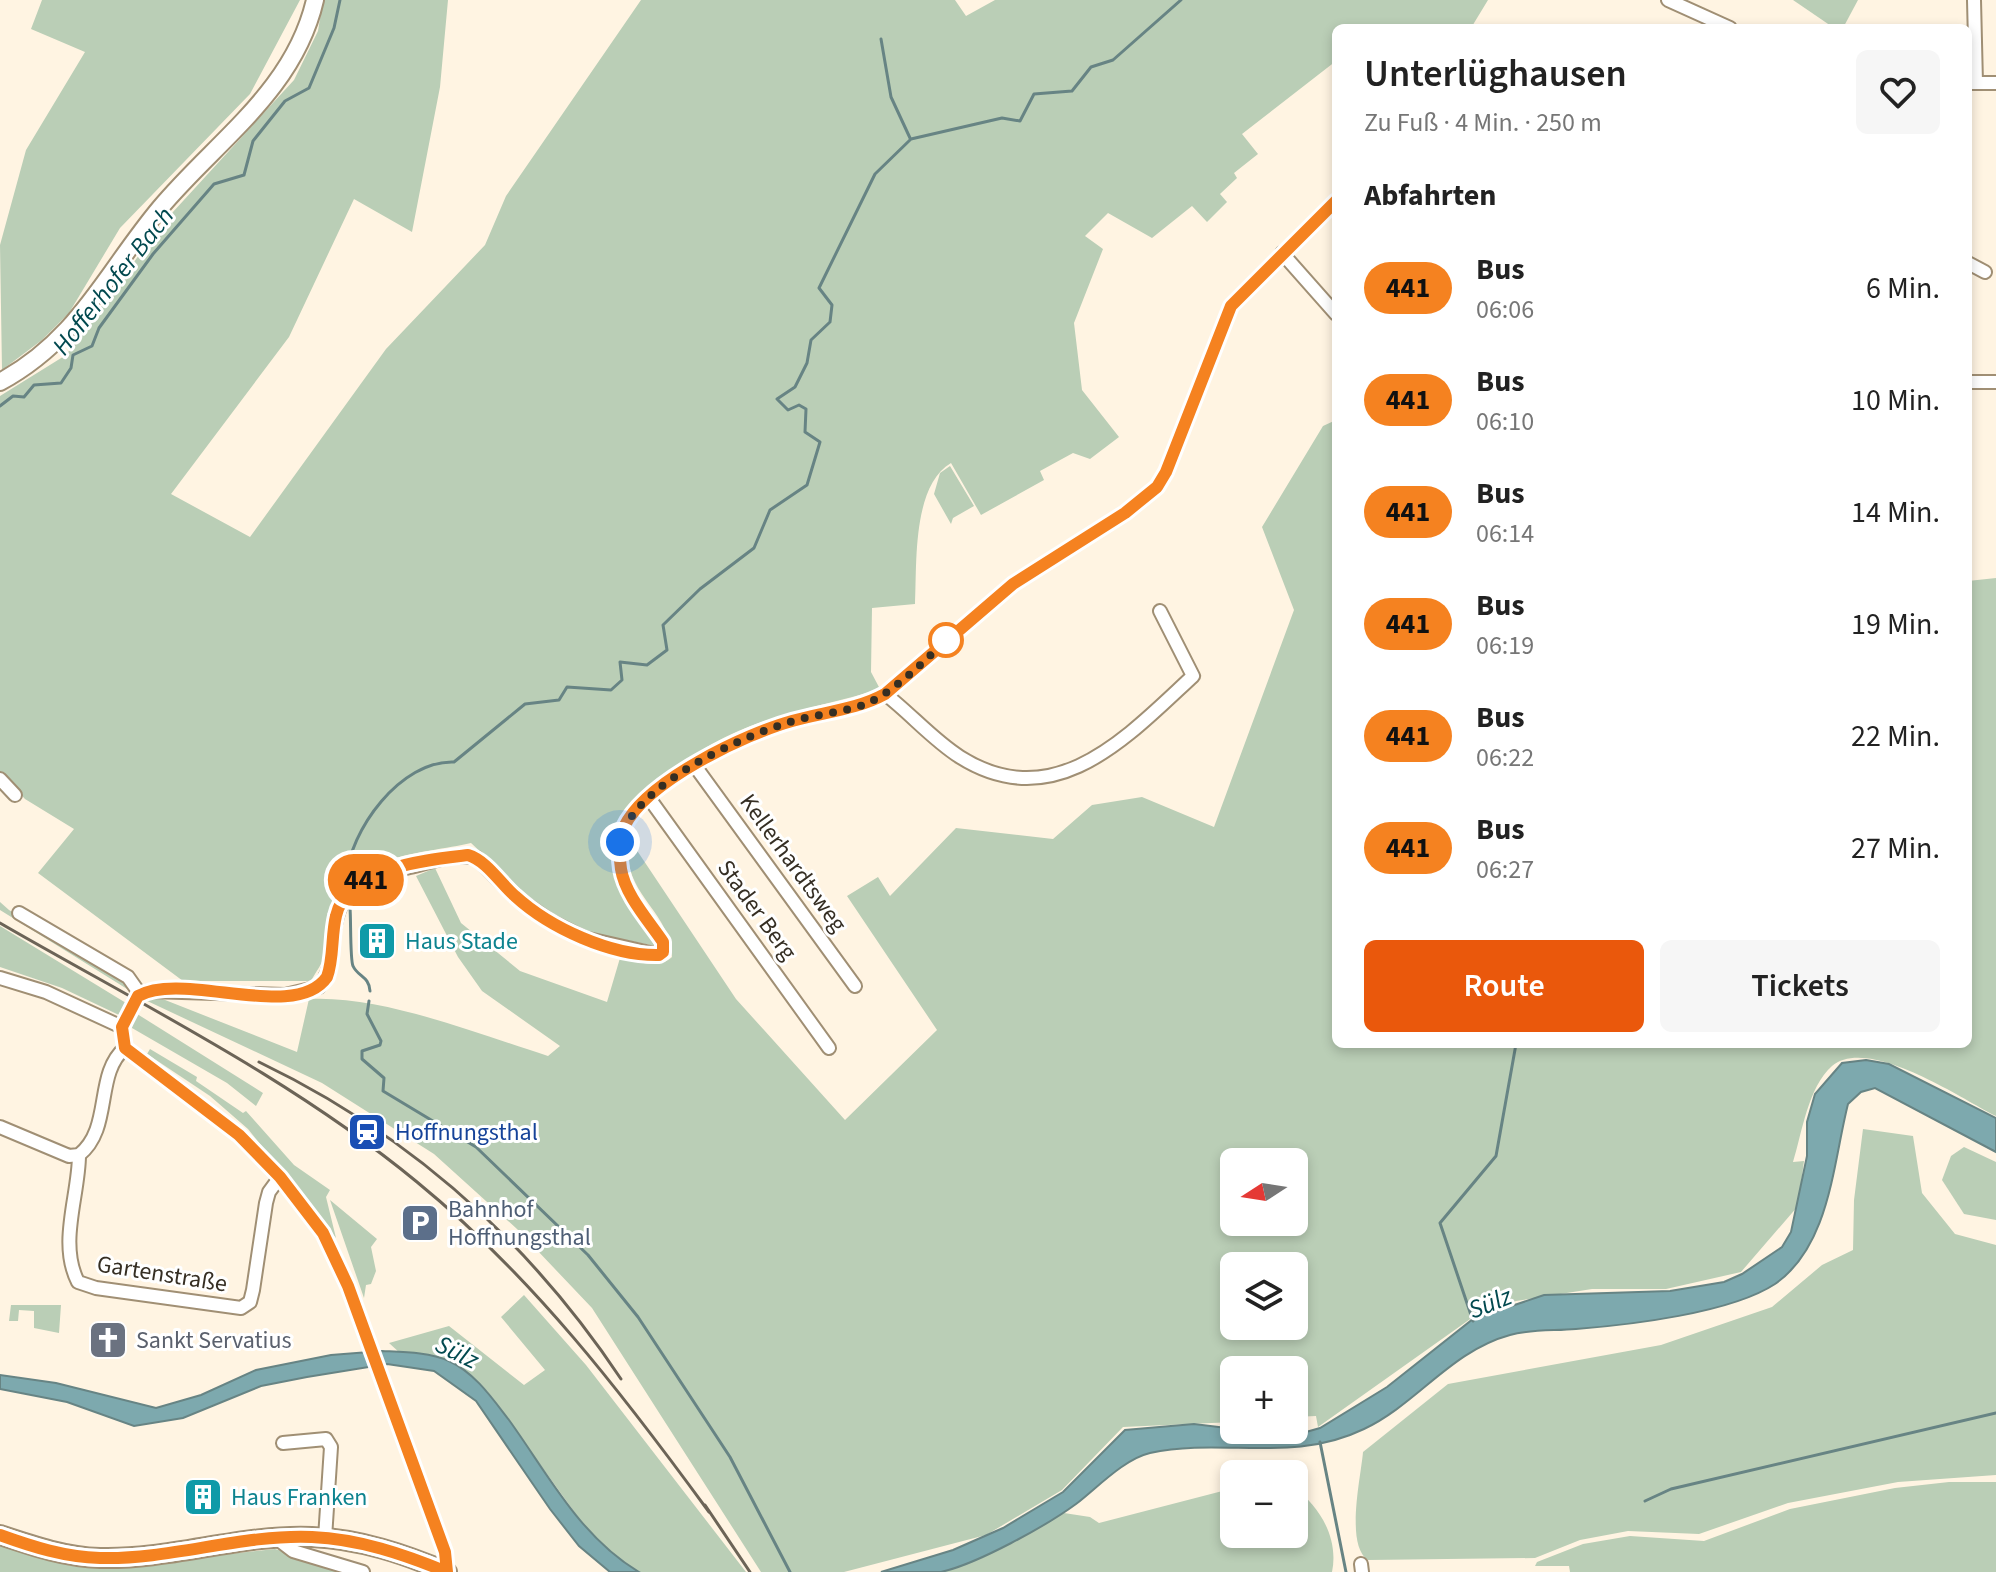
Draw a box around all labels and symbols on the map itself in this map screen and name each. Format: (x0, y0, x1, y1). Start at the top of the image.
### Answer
water label: Hofferhofer Bach (43, 199, 183, 363)
unlabelled marker (929, 623, 963, 657)
street label: Kellerhardtsweg (731, 787, 855, 939)
your location (600, 822, 640, 862)
street label: Stader Berg (709, 853, 805, 967)
line badge: 441 (320, 854, 412, 906)
building icon: Haus Stade (356, 920, 398, 962)
place label: Haus Stade (405, 924, 518, 959)
station icon: Hoffnungsthal (346, 1111, 388, 1153)
place label: Hoffnungsthal (395, 1115, 538, 1150)
north arrow (1220, 1148, 1308, 1236)
place label: Bahnhof Hoffnungsthal (448, 1192, 591, 1255)
parking icon: Bahnhof Hoffnungsthal (399, 1202, 441, 1244)
street label: Gartenstraße (94, 1246, 230, 1302)
water label: Sülz (1463, 1277, 1518, 1328)
church icon: Sankt Servatius (87, 1319, 129, 1361)
place label: Sankt Servatius (136, 1323, 292, 1358)
water label: Sülz (429, 1326, 486, 1379)
building icon: Haus Franken (182, 1476, 224, 1518)
place label: Haus Franken (231, 1480, 368, 1515)

